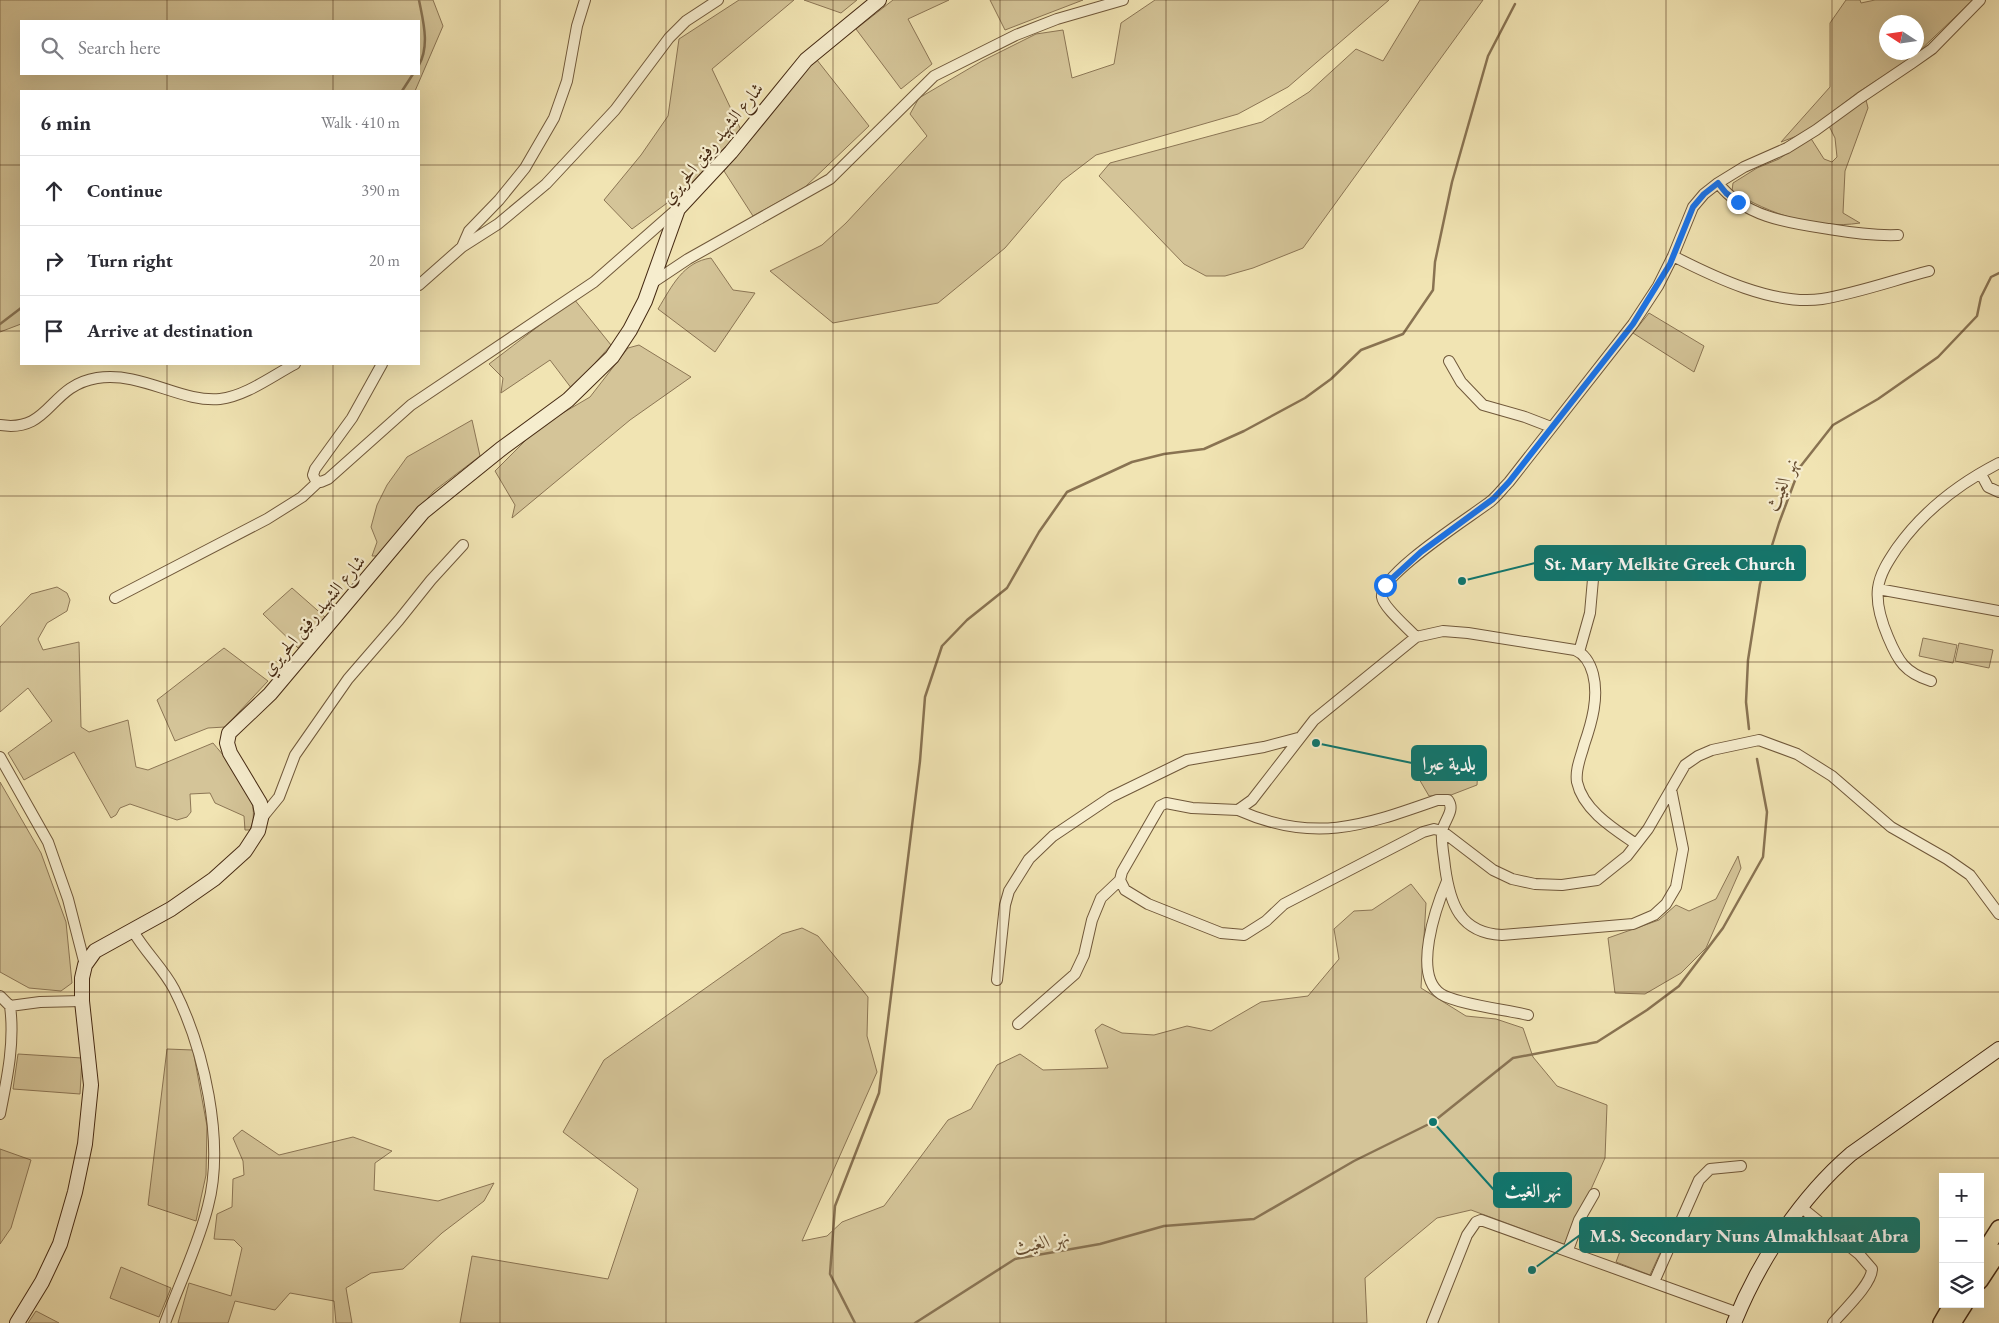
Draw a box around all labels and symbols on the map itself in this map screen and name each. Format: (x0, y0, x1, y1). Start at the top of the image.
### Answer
north arrow (1879, 15, 1924, 60)
street label: شارع الشهيد رفيق الحريري (656, 77, 771, 211)
route end (1727, 191, 1750, 214)
water label: نهر الغيث (1760, 453, 1804, 515)
callout: St. Mary Melkite Greek Church (1535, 546, 1805, 580)
street label: شارع الشهيد رفيق الحريري (256, 550, 373, 682)
text: St. Mary Melkite Greek Church (1545, 551, 1796, 576)
route start (1374, 574, 1397, 597)
callout: بلدية عبرا (1412, 746, 1486, 780)
text: بلدية عبرا (1422, 751, 1476, 776)
callout: نهر الغيث (1494, 1173, 1571, 1207)
text: نهر الغيث (1505, 1178, 1561, 1203)
callout: M.S. Secondary Nuns Almakhlsaat Abra (1580, 1218, 1919, 1252)
water label: نهر الغيث (1012, 1223, 1072, 1261)
text: M.S. Secondary Nuns Almakhlsaat Abra (1590, 1223, 1909, 1248)

